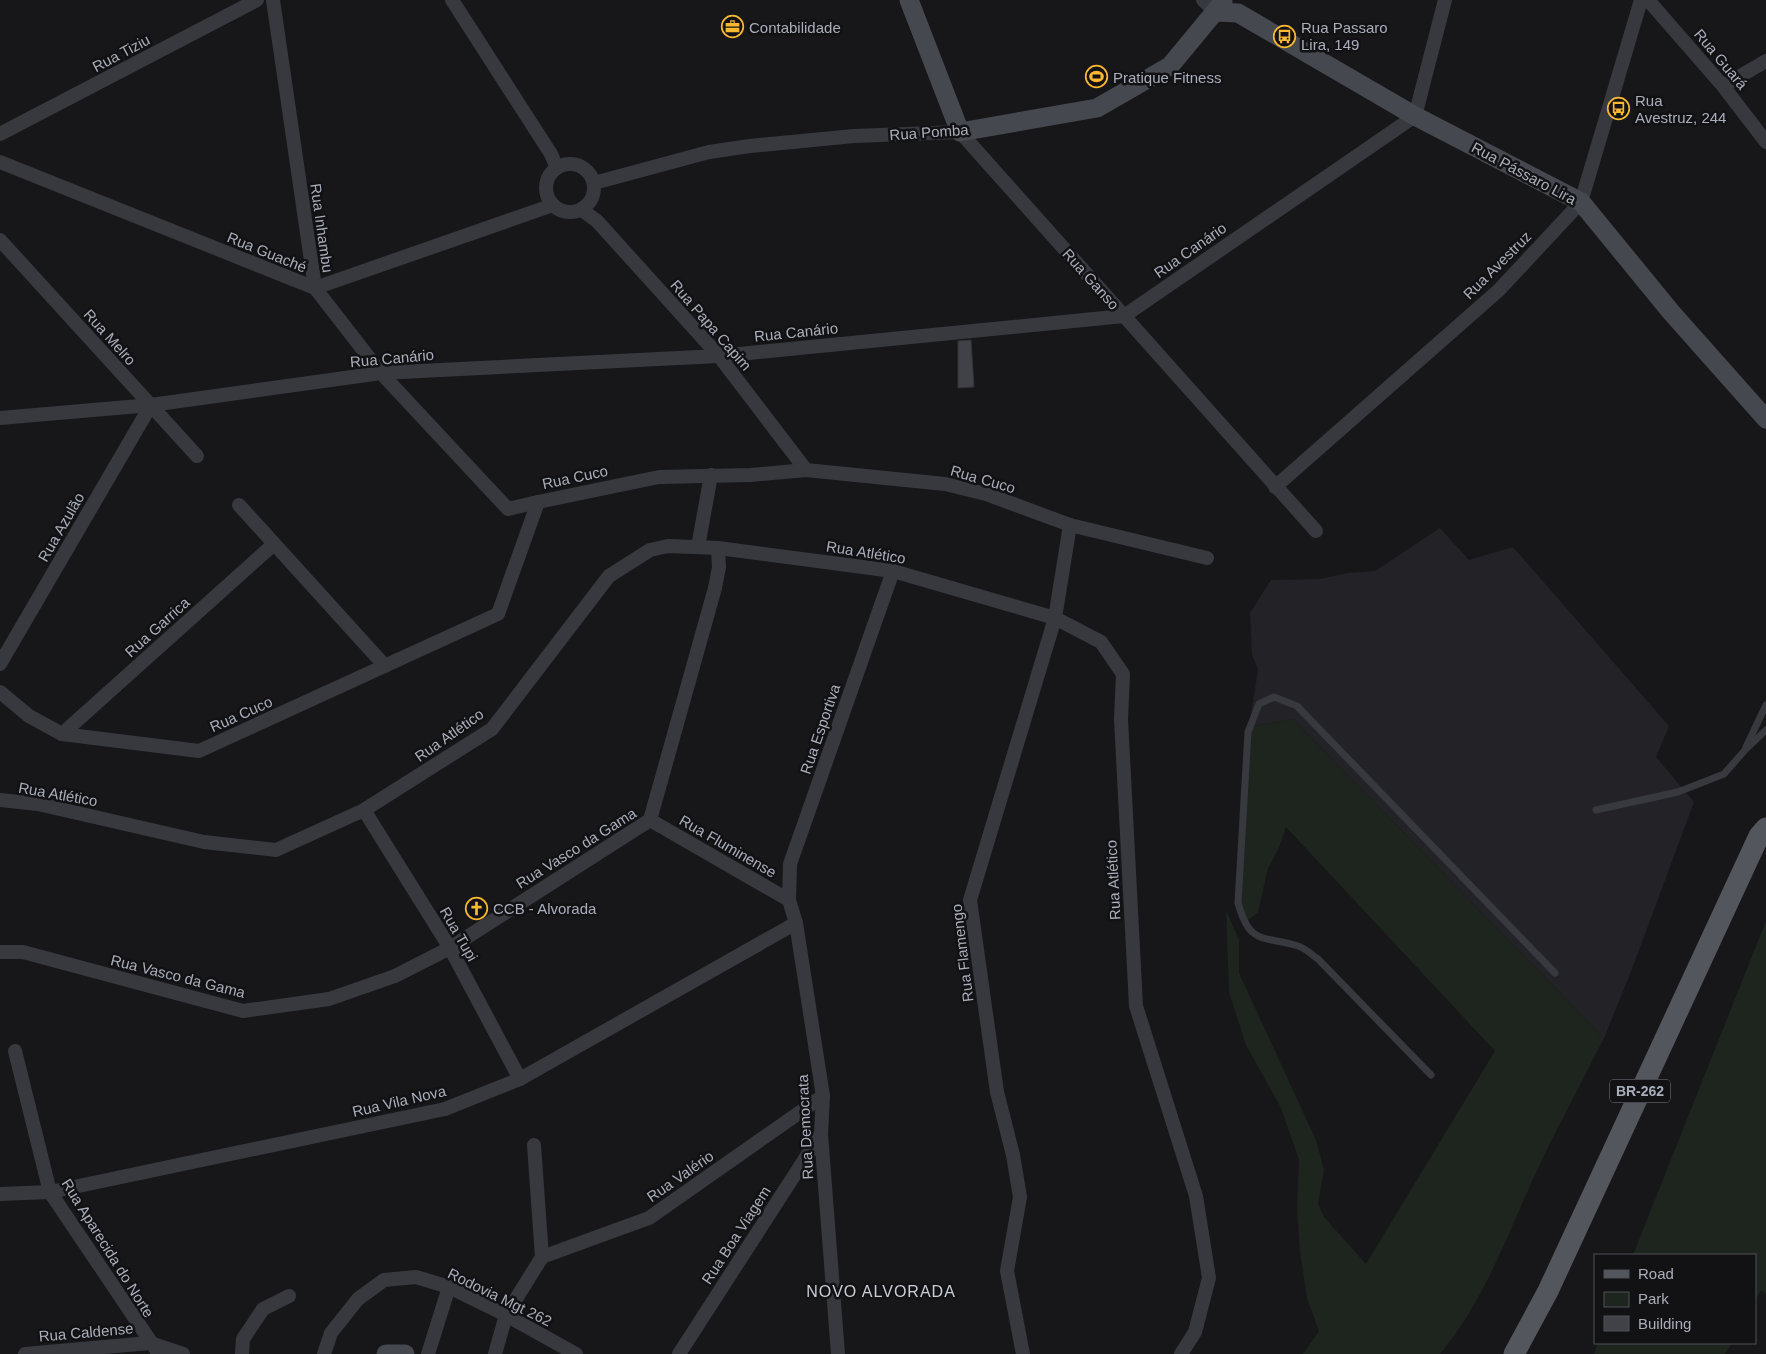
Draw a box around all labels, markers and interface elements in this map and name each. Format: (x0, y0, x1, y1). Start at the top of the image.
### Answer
office icon: Contabilidade (721, 15, 745, 39)
place label: Contabilidade (749, 19, 841, 36)
place label: Rua Passaro Lira, 149 (1301, 19, 1388, 53)
bus stop icon: Rua Passaro Lira, 149 (1273, 24, 1297, 48)
street label: Rua Guará (1691, 25, 1752, 93)
street label: Rua Tiziu (89, 31, 153, 75)
sports icon: Pratique Fitness (1085, 65, 1109, 89)
place label: Pratique Fitness (1113, 69, 1221, 86)
place label: Rua Avestruz, 244 (1635, 92, 1726, 126)
bus stop icon: Rua Avestruz, 244 (1607, 97, 1631, 121)
street label: Rua Pomba (889, 121, 970, 143)
street label: Rua Pássaro Lira (1469, 138, 1580, 208)
street label: Rua Inhambu (307, 182, 337, 274)
street label: Rua Canário (1151, 219, 1229, 281)
street label: Rua Guaché (225, 228, 309, 276)
street label: Rua Avestruz (1460, 228, 1534, 302)
street label: Rua Ganso (1059, 245, 1123, 313)
street label: Rua Papa Capim (667, 276, 755, 374)
street label: Rua Melro (81, 306, 139, 368)
street label: Rua Canário (753, 319, 839, 345)
street label: Rua Canário (349, 346, 435, 370)
street label: Rua Cuco (541, 462, 609, 492)
street label: Rua Cuco (949, 462, 1017, 496)
street label: Rua Azulão (34, 490, 88, 564)
street label: Rua Atlético (825, 537, 907, 567)
street label: Rua Garrica (121, 593, 193, 660)
street label: Rua Esportiva (797, 681, 844, 776)
street label: Rua Cuco (207, 693, 275, 735)
street label: Rua Atlético (411, 705, 487, 765)
street label: Rua Atlético (17, 779, 99, 809)
street label: Rua Vasco da Gama (513, 804, 640, 892)
street label: Rua Fluminense (676, 811, 780, 881)
street label: Rua Atlético (1102, 840, 1124, 920)
church icon: CCB - Alvorada (465, 896, 489, 920)
place label: CCB - Alvorada (493, 900, 597, 917)
street label: Rua Flamengo (948, 903, 976, 1003)
street label: Rua Tupi (437, 904, 481, 964)
street label: Rua Vasco da Gama (109, 951, 248, 1001)
street label: Rua Democrata (794, 1073, 816, 1180)
road number: BR-262 (1610, 1080, 1670, 1102)
street label: Rua Vila Nova (351, 1082, 448, 1120)
street label: Rua Valério (643, 1147, 717, 1205)
street label: Rua Aparecida do Norte (58, 1176, 158, 1320)
street label: Rua Boa Viagem (698, 1183, 774, 1287)
legend (1594, 1254, 1756, 1344)
street label: Rodovia Mgt 262 (445, 1265, 555, 1329)
text: Road (1638, 1265, 1674, 1282)
district label: NOVO ALVORADA (806, 1283, 956, 1300)
text: Park (1638, 1290, 1669, 1307)
text: Building (1638, 1315, 1691, 1332)
street label: Rua Caldense (38, 1319, 134, 1345)

